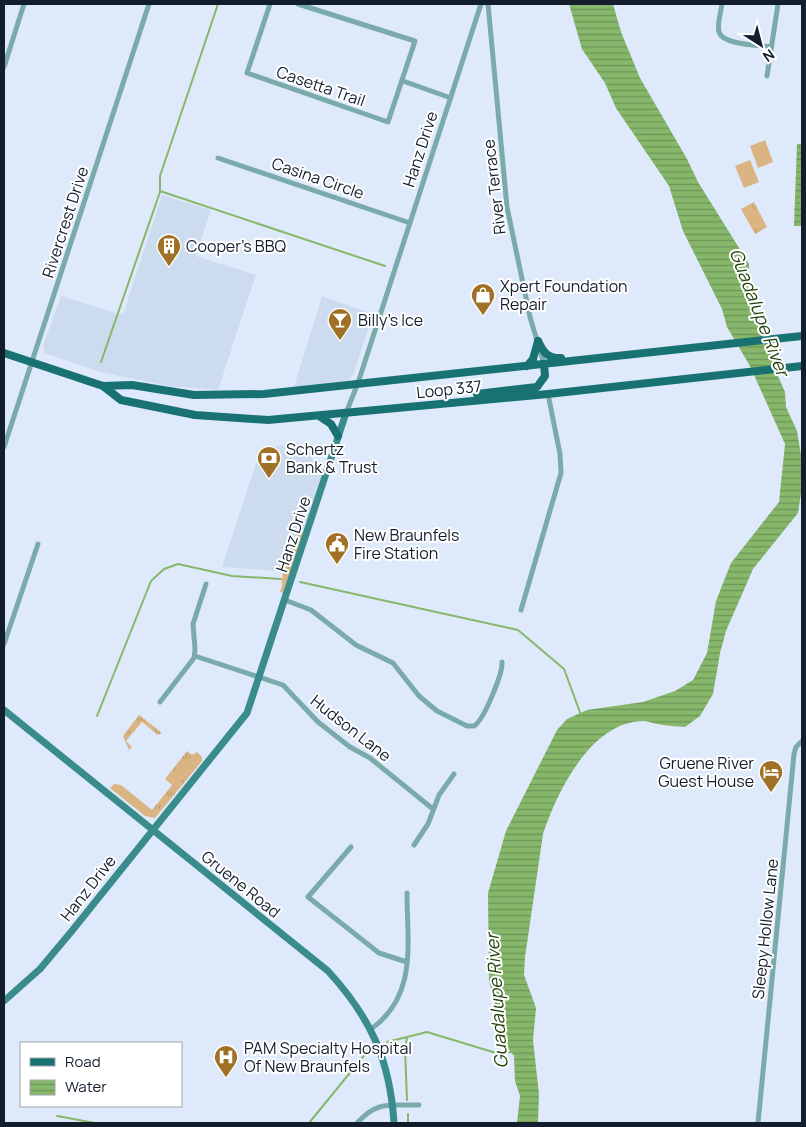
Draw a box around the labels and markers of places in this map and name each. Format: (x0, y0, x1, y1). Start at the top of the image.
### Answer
building icon: Cooper's BBQ (156, 233, 182, 267)
place label: Cooper's BBQ (186, 235, 286, 257)
place label: Xpert Foundation Repair (500, 275, 628, 315)
shop icon: Xpert Foundation Repair (470, 282, 496, 316)
bar icon: Billy's Ice (327, 307, 353, 341)
place label: Billy's Ice (358, 309, 423, 331)
place label: Schertz Bank & Trust (286, 438, 378, 478)
bank icon: Schertz Bank & Trust (256, 445, 282, 479)
place label: New Braunfels Fire Station (354, 524, 459, 564)
public building icon: New Braunfels Fire Station (324, 531, 350, 565)
place label: Gruene River Guest House (658, 752, 754, 792)
hotel icon: Gruene River Guest House (758, 759, 784, 793)
place label: PAM Specialty Hospital Of New Braunfels (244, 1037, 412, 1077)
hospital icon: PAM Specialty Hospital Of New Braunfels (213, 1044, 239, 1078)

